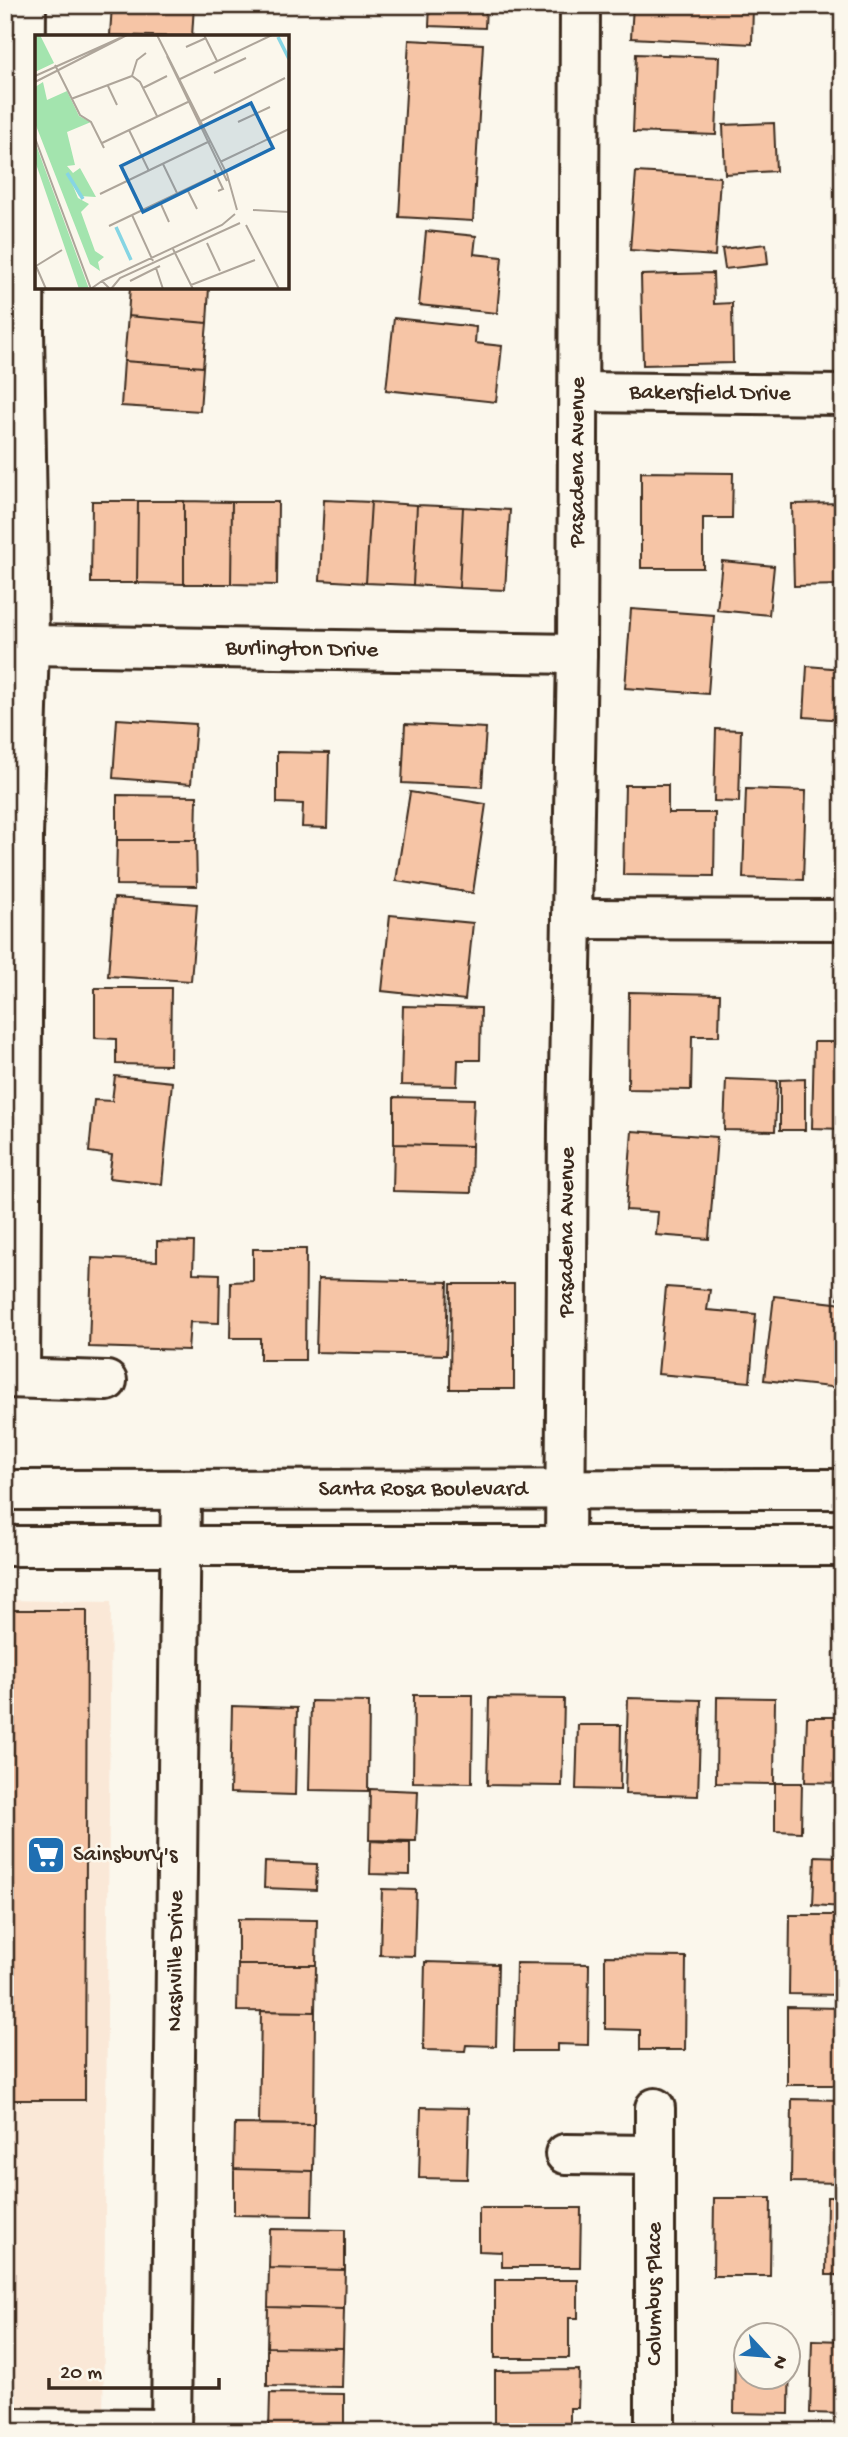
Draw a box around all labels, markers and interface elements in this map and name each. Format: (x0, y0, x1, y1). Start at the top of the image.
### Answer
inset map (35, 35, 289, 289)
street label: Pasadena Avenue (564, 376, 592, 548)
street label: Bakersfield Drive (628, 379, 792, 408)
street label: Burlington Drive (224, 635, 380, 664)
street label: Pasadena Avenue (553, 1146, 581, 1318)
street label: Santa Rosa Boulevard (319, 1476, 529, 1503)
supermarket icon: Sainsbury's (25, 1834, 67, 1876)
place label: Sainsbury's (73, 1842, 178, 1869)
street label: Nashville Drive (162, 1889, 190, 2032)
street label: Columbus Place (642, 2221, 669, 2366)
north arrow (732, 2322, 802, 2392)
scale bar (49, 2346, 219, 2390)
text: N (766, 2351, 792, 2373)
text: 20 m (60, 2362, 102, 2387)

